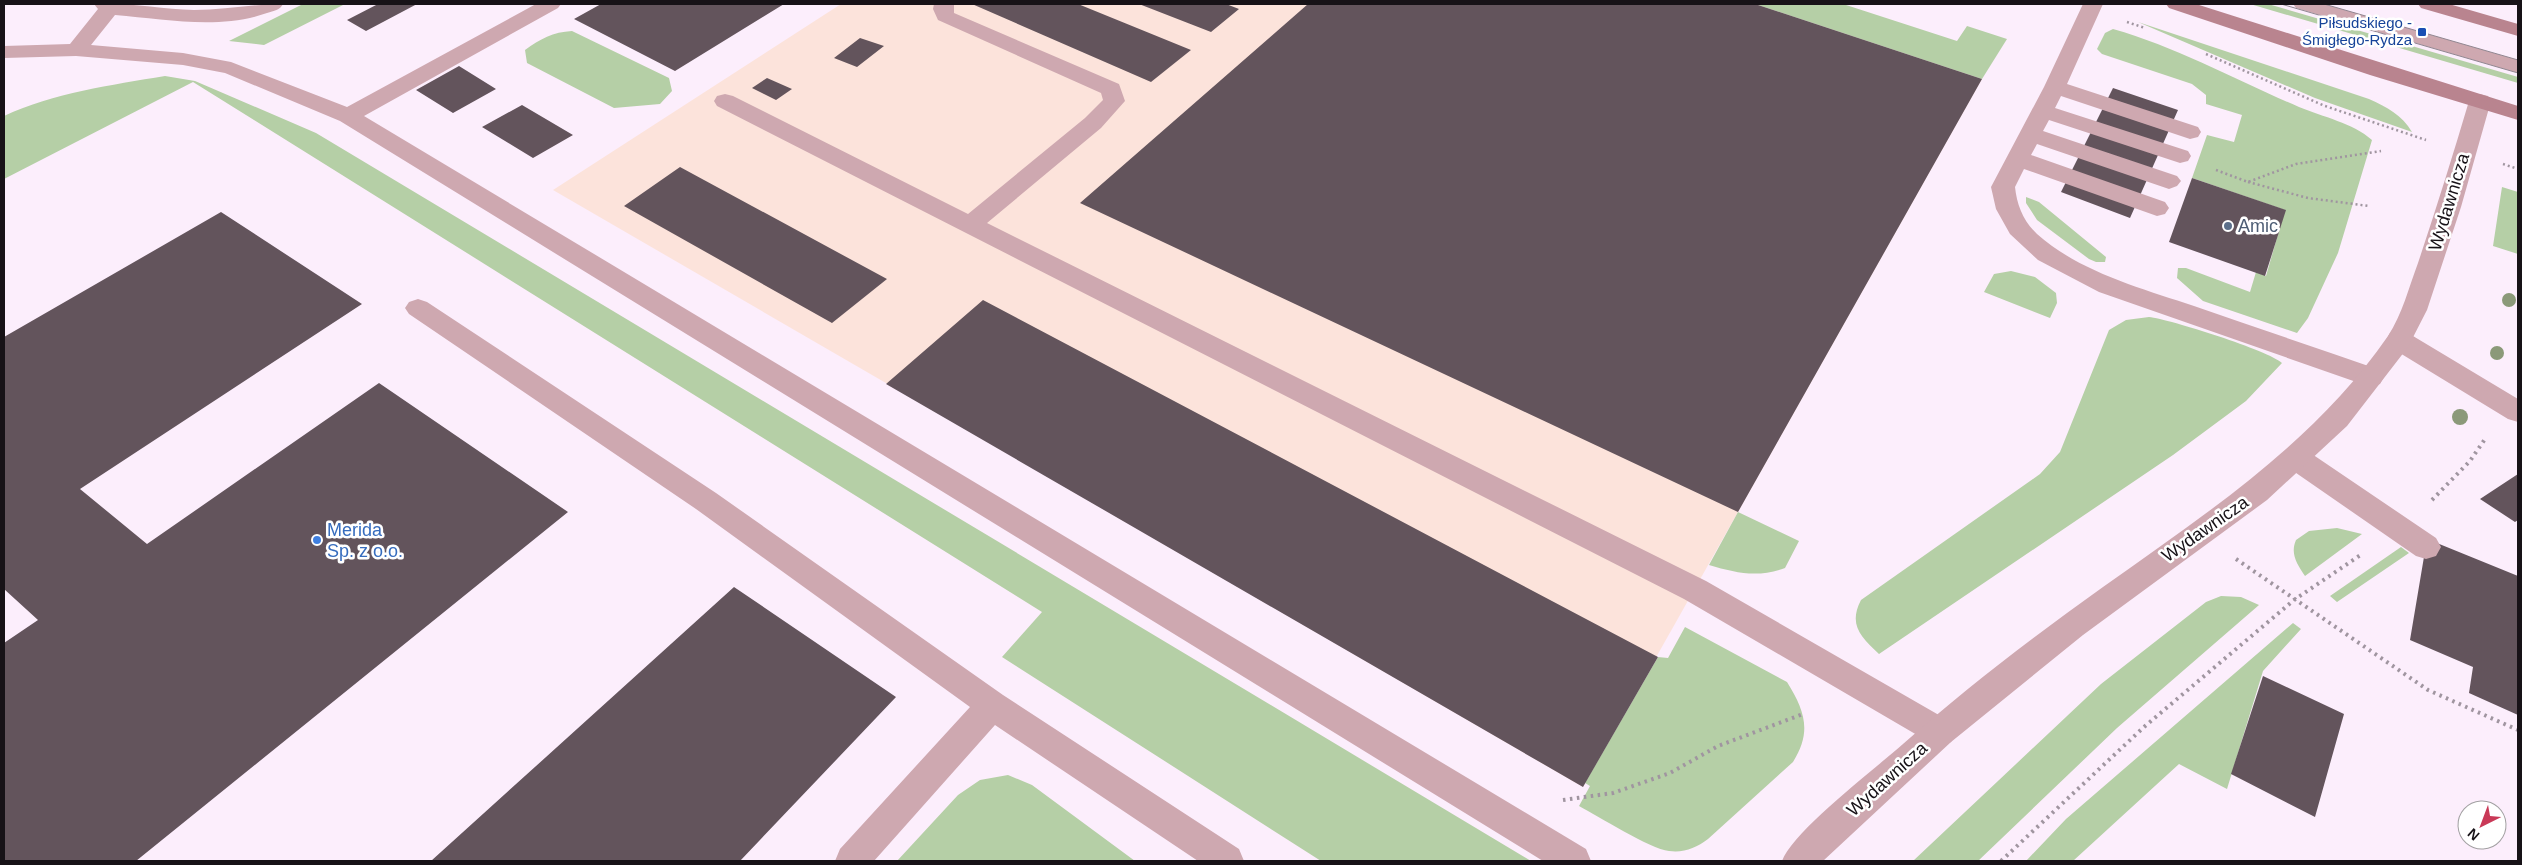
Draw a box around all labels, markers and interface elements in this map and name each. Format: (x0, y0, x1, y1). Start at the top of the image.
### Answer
place label: Piłsudskiego - Śmigłego-Rydza (2302, 14, 2413, 48)
marker: Piłsudskiego - Śmigłego-Rydza (2416, 26, 2428, 38)
street label: Wydawnicza (2425, 150, 2474, 253)
place label: Amic (2238, 216, 2278, 236)
marker: Amic (2222, 220, 2234, 232)
street label: Wydawnicza (2158, 491, 2253, 566)
place label: Merida Sp. z o.o. (327, 520, 403, 561)
marker: Merida Sp. z o.o. (311, 534, 323, 546)
street label: Wydawnicza (1843, 737, 1932, 820)
north arrow (2457, 800, 2507, 850)
text: N (2464, 825, 2482, 844)

